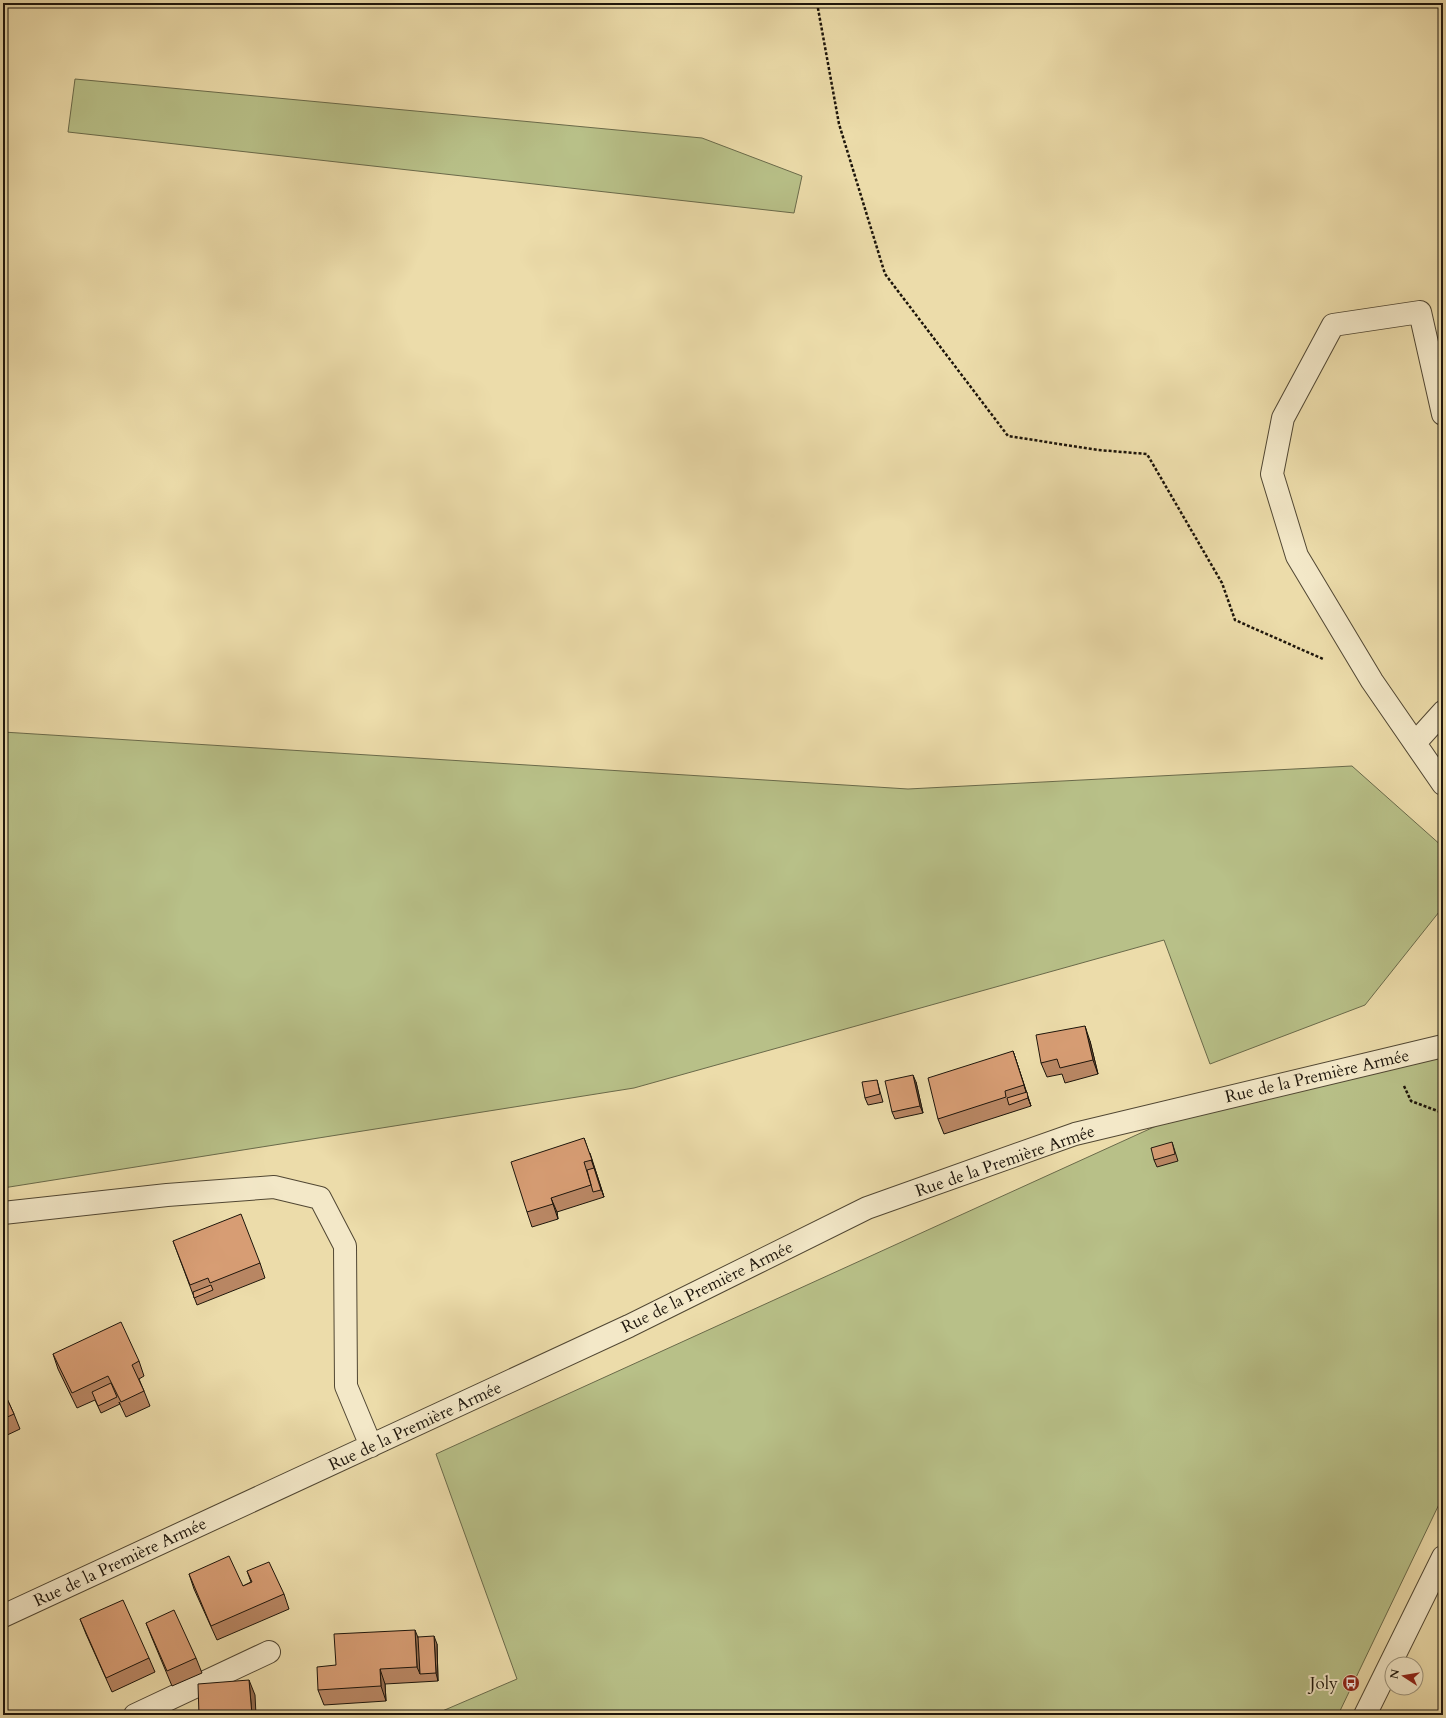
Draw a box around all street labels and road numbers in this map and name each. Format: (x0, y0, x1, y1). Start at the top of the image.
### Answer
street label: Rue de la Première Armée (1223, 1044, 1411, 1108)
street label: Rue de la Première Armée (912, 1119, 1098, 1203)
street label: Rue de la Première Armée (617, 1235, 797, 1339)
street label: Rue de la Première Armée (325, 1376, 505, 1476)
street label: Rue de la Première Armée (30, 1512, 210, 1612)

